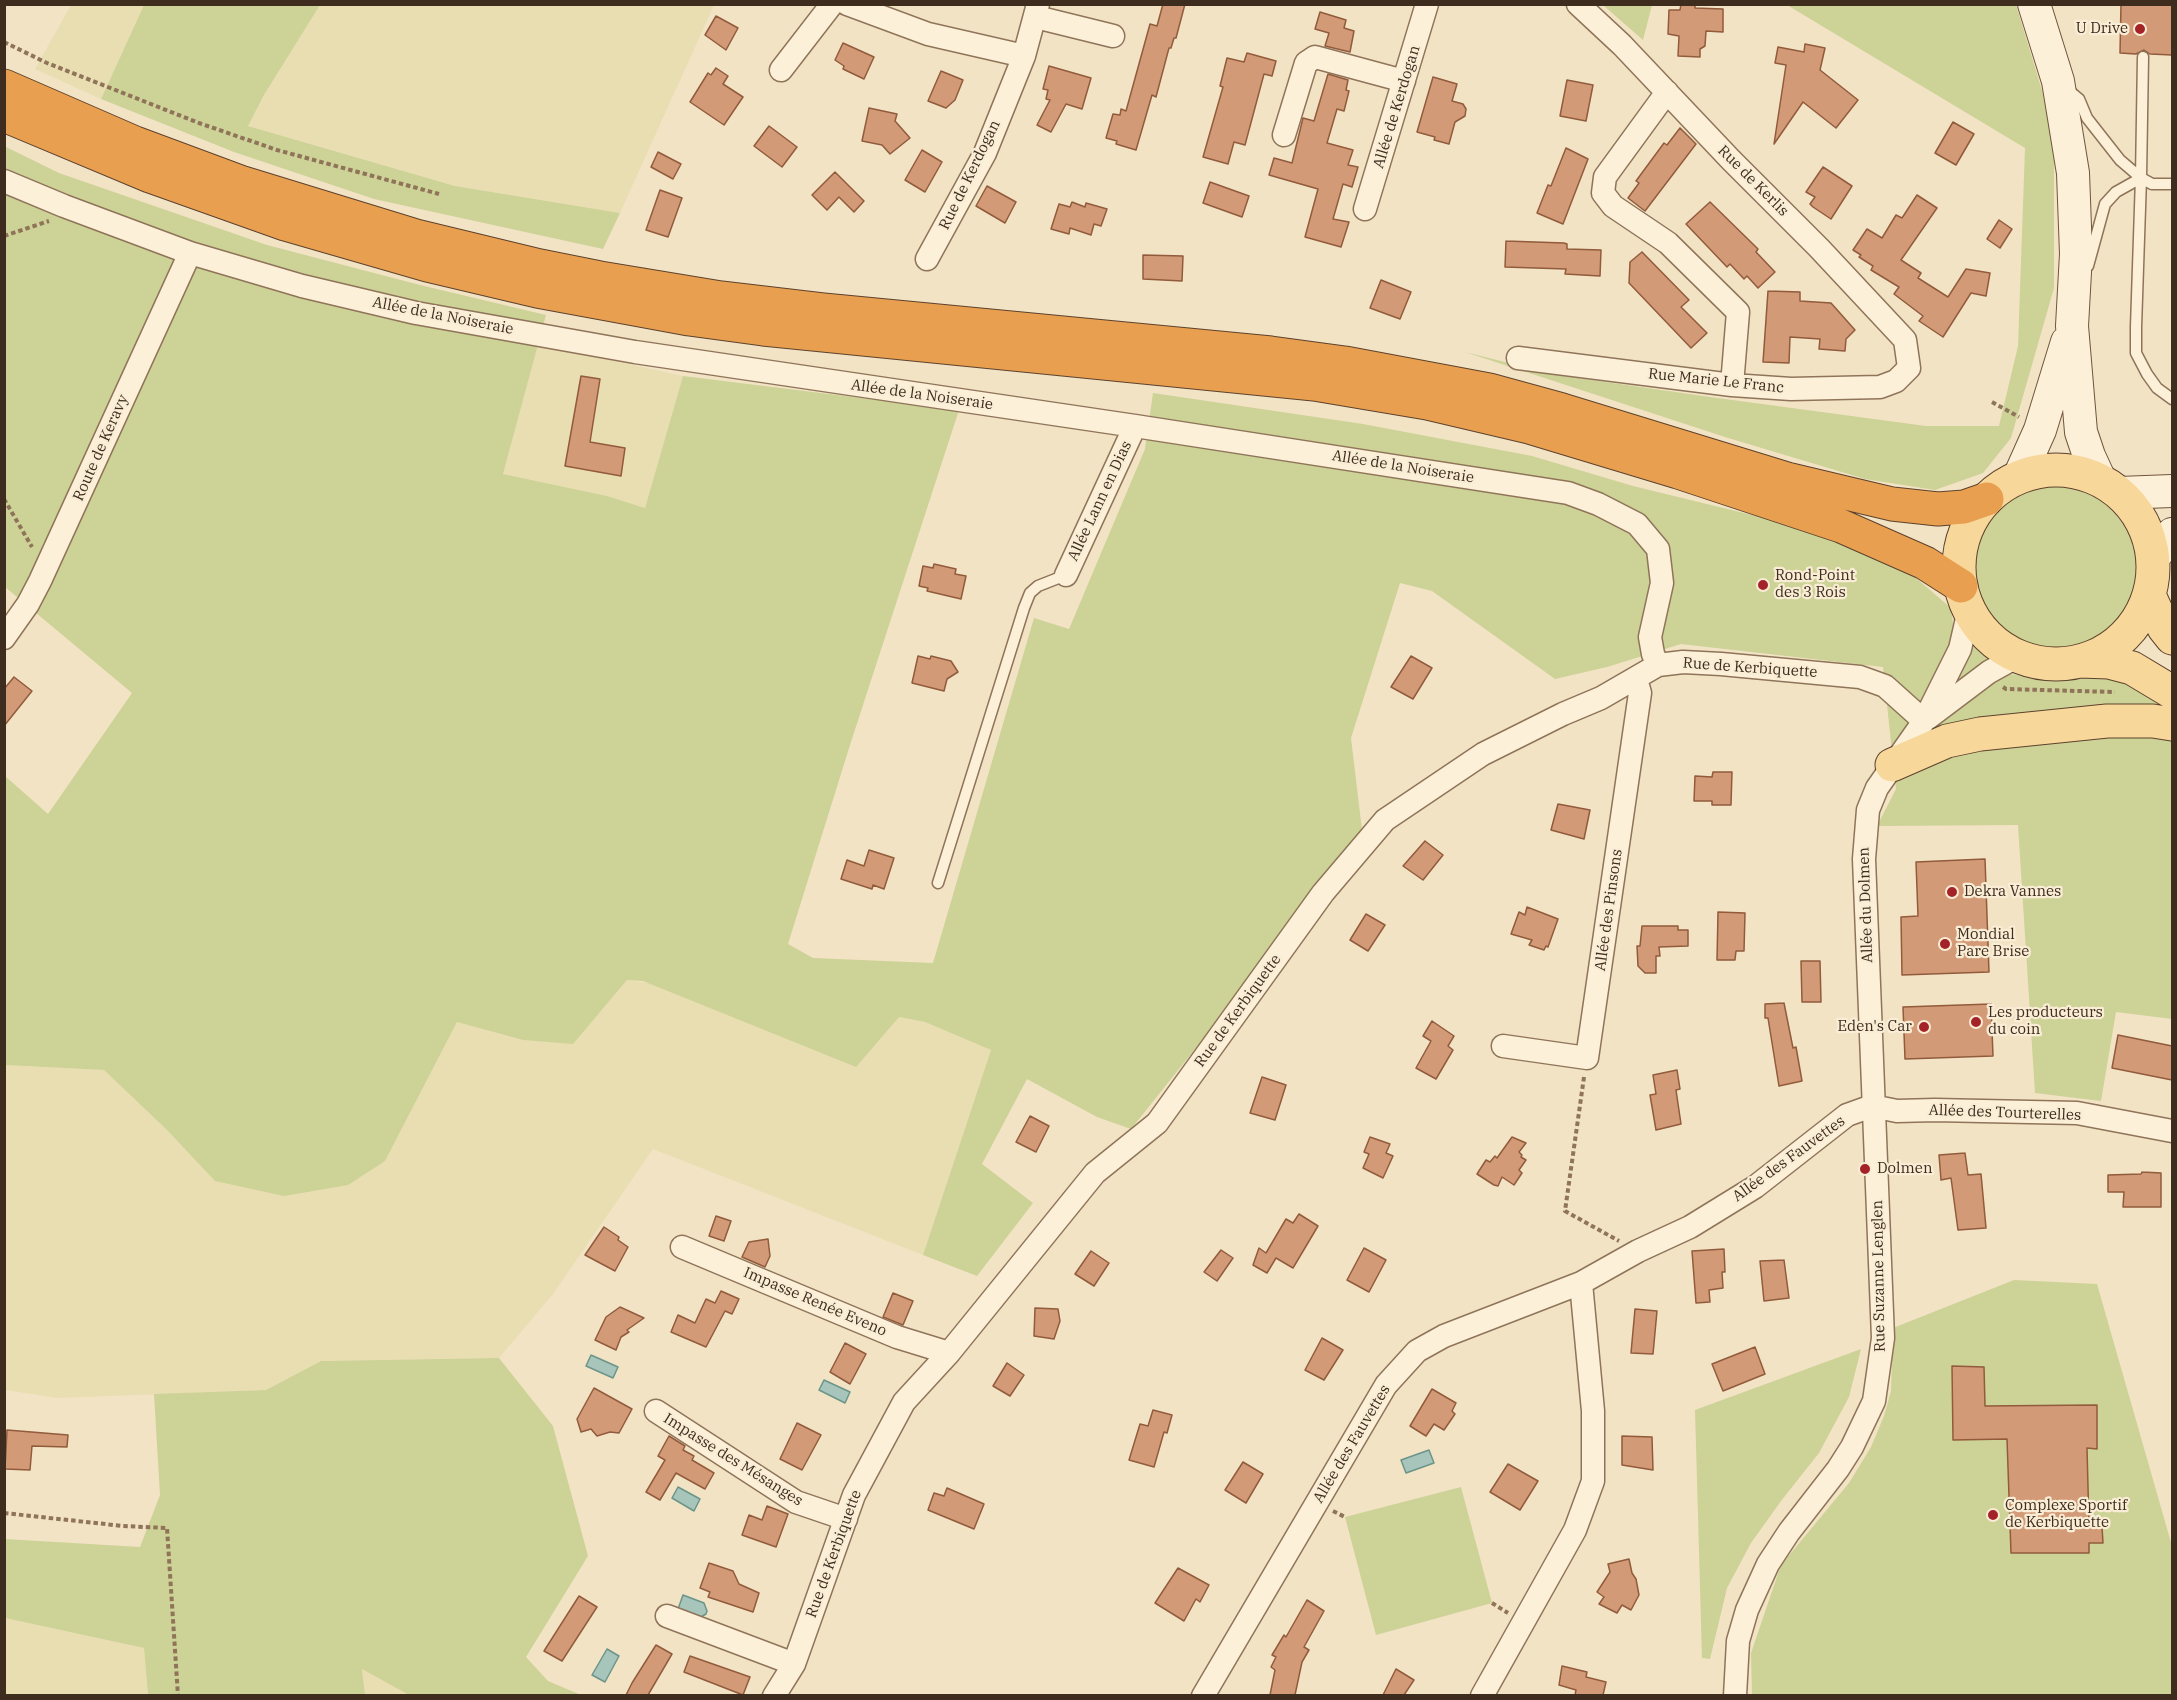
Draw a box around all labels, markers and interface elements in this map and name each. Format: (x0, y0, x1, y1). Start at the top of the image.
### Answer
place label: U Drive (2076, 20, 2128, 38)
marker: U Drive (2133, 22, 2147, 36)
street label: Allée de Kerdogan (1370, 43, 1424, 171)
street label: Rue de Kerdogan (936, 117, 1004, 233)
street label: Rue de Kerlis (1714, 142, 1792, 220)
street label: Allée de la Noiseraie (371, 293, 515, 339)
street label: Rue Marie Le Franc (1647, 365, 1785, 397)
street label: Allée de la Noiseraie (850, 376, 994, 414)
street label: Route de Keravy (70, 392, 132, 504)
street label: Allée Lann en Dias (1064, 438, 1136, 564)
street label: Allée de la Noiseraie (1331, 447, 1475, 487)
place label: Rond-Point des 3 Rois (1775, 567, 1855, 602)
marker: Rond-Point des 3 Rois (1756, 578, 1770, 592)
street label: Rue de Kerbiquette (1682, 654, 1818, 682)
street label: Allée du Dolmen (1855, 847, 1877, 963)
street label: Allée des Pinsons (1592, 848, 1626, 972)
place label: Dekra Vannes (1964, 883, 2061, 901)
marker: Dekra Vannes (1945, 885, 1959, 899)
place label: Mondial Pare Brise (1957, 926, 2029, 961)
marker: Mondial Pare Brise (1938, 937, 1952, 951)
street label: Rue de Kerbiquette (1191, 951, 1285, 1071)
place label: Les producteurs du coin (1988, 1004, 2103, 1039)
marker: Les producteurs du coin (1969, 1015, 1983, 1029)
place label: Eden's Car (1838, 1018, 1912, 1036)
marker: Eden's Car (1917, 1020, 1931, 1034)
street label: Allée des Tourterelles (1928, 1101, 2082, 1125)
street label: Allée des Fauvettes (1729, 1112, 1849, 1206)
place label: Dolmen (1877, 1160, 1932, 1178)
marker: Dolmen (1858, 1162, 1872, 1176)
street label: Rue Suzanne Lenglen (1869, 1200, 1889, 1352)
street label: Impasse Renée Eveno (741, 1264, 889, 1340)
street label: Allée des Fauvettes (1310, 1382, 1394, 1506)
street label: Impasse des Mésanges (660, 1410, 806, 1510)
street label: Rue de Kerbiquette (802, 1488, 866, 1620)
place label: Complexe Sportif de Kerbiquette (2005, 1497, 2127, 1532)
marker: Complexe Sportif de Kerbiquette (1986, 1508, 2000, 1522)

